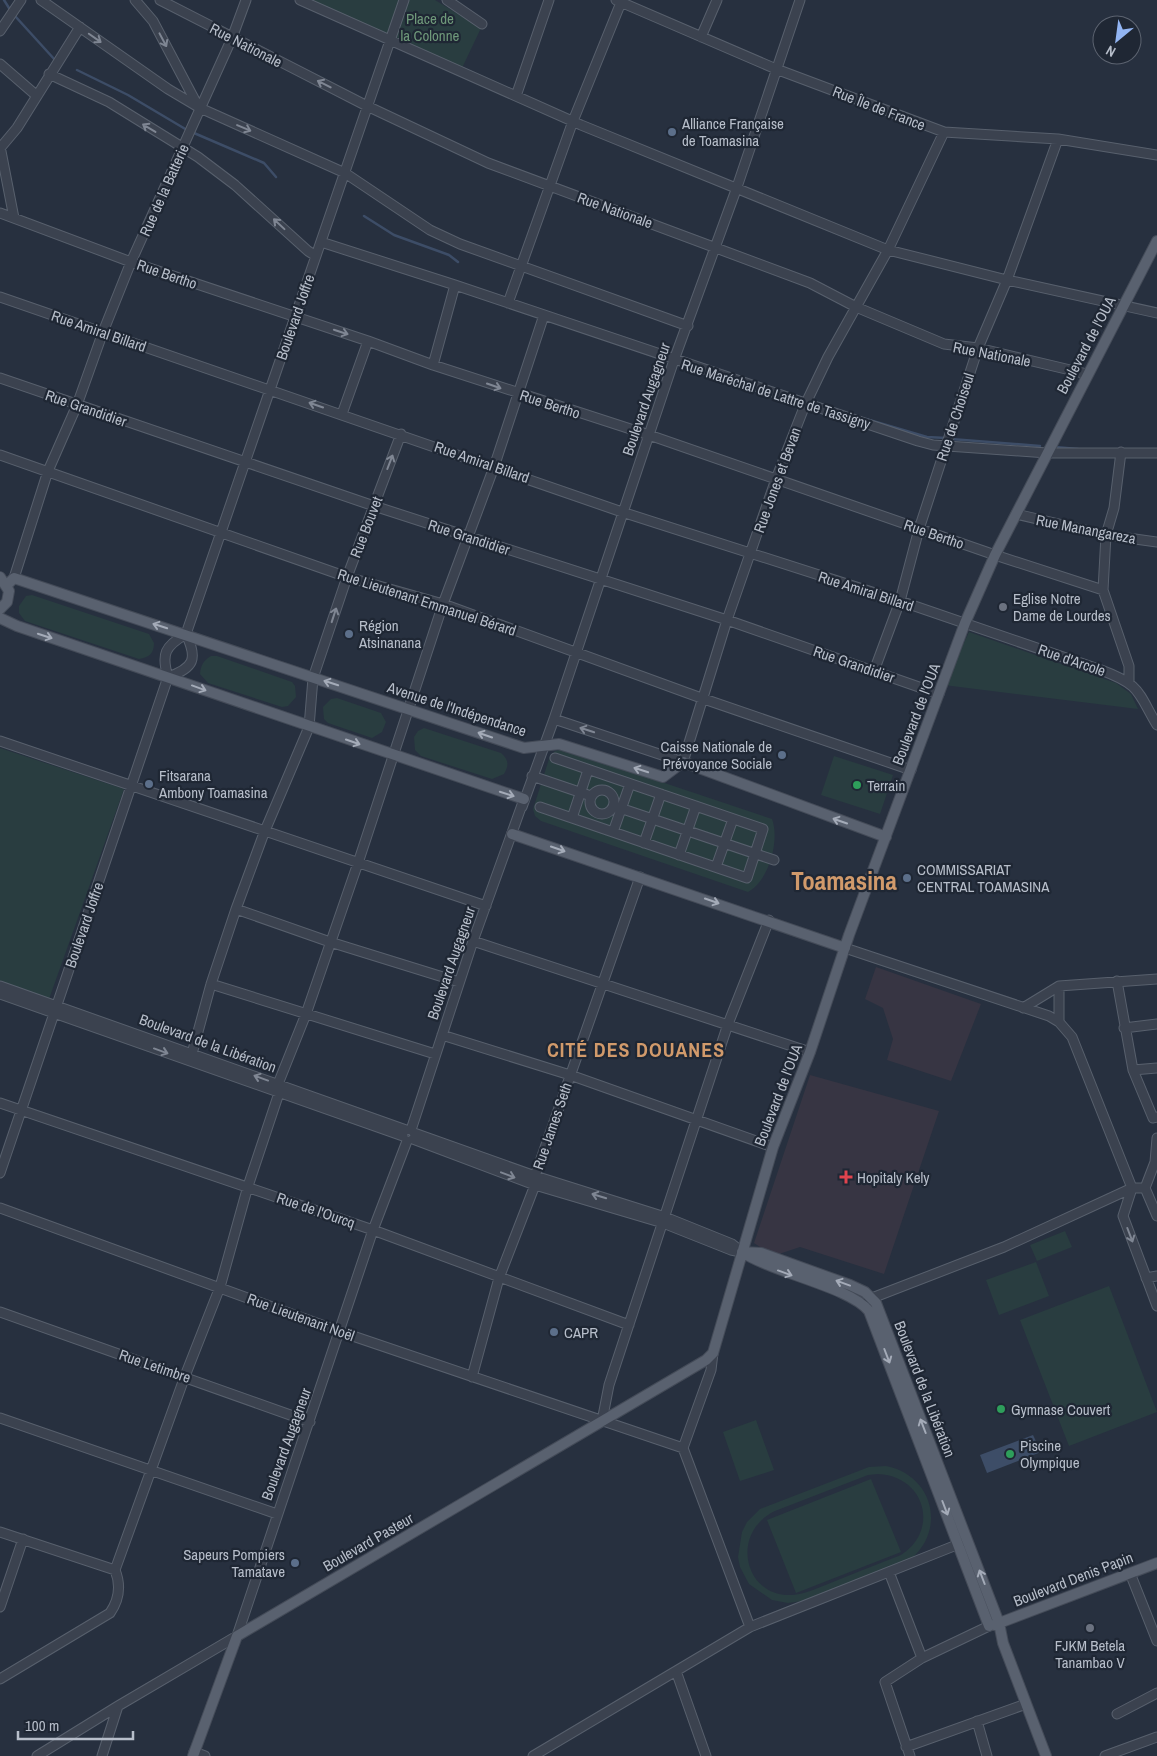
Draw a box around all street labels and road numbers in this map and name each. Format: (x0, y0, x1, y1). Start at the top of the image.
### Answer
street label: Rue Nationale (206, 18, 286, 72)
street label: Rue Île de France (830, 81, 929, 135)
street label: Rue de la Batterie (134, 140, 194, 240)
street label: Rue Nationale (574, 187, 656, 233)
street label: Rue Bertho (134, 254, 200, 294)
street label: Boulevard Joffre (271, 271, 320, 363)
street label: Boulevard de l'OUA (1051, 292, 1121, 397)
street label: Rue Amiral Billard (49, 305, 149, 357)
street label: Rue Nationale (951, 336, 1033, 372)
street label: Boulevard Augagneur (617, 340, 675, 458)
street label: Rue Maréchal de Lattre de Tassigny (679, 353, 874, 435)
street label: Rue de Choiseul (931, 370, 979, 464)
street label: Rue Grandidier (43, 384, 129, 432)
street label: Rue Bertho (517, 384, 583, 424)
street label: Rue Jones et Bevan (748, 424, 806, 536)
street label: Rue Amiral Billard (432, 436, 532, 488)
street label: Rue Bouvet (345, 493, 388, 561)
street label: Rue Manangareza (1034, 509, 1138, 549)
street label: Rue Grandidier (425, 514, 513, 560)
street label: Rue Bertho (901, 514, 967, 554)
street label: Rue Lieutenant Emmanuel Bérard (335, 563, 519, 641)
street label: Rue Amiral Billard (816, 566, 916, 616)
street label: Rue d'Arcole (1035, 639, 1109, 681)
street label: Rue Grandidier (811, 640, 897, 688)
street label: Boulevard de l'OUA (887, 659, 945, 768)
street label: Avenue de l'Indépendance (384, 676, 529, 741)
street label: Boulevard Joffre (60, 879, 109, 971)
street label: Boulevard Augagneur (422, 904, 480, 1022)
street label: Boulevard de la Libération (137, 1008, 279, 1078)
street label: Boulevard de l'OUA (749, 1040, 807, 1149)
street label: Rue James Seth (527, 1080, 577, 1172)
street label: Rue de l'Ourcq (274, 1187, 358, 1233)
street label: Rue Lieutenant Noël (244, 1288, 358, 1346)
street label: Boulevard de la Libération (889, 1318, 961, 1460)
street label: Rue Letimbre (116, 1344, 194, 1388)
street label: Boulevard Augagneur (256, 1385, 316, 1503)
street label: Boulevard Pasteur (319, 1508, 417, 1576)
street label: Boulevard Denis Papin (1010, 1547, 1136, 1611)

